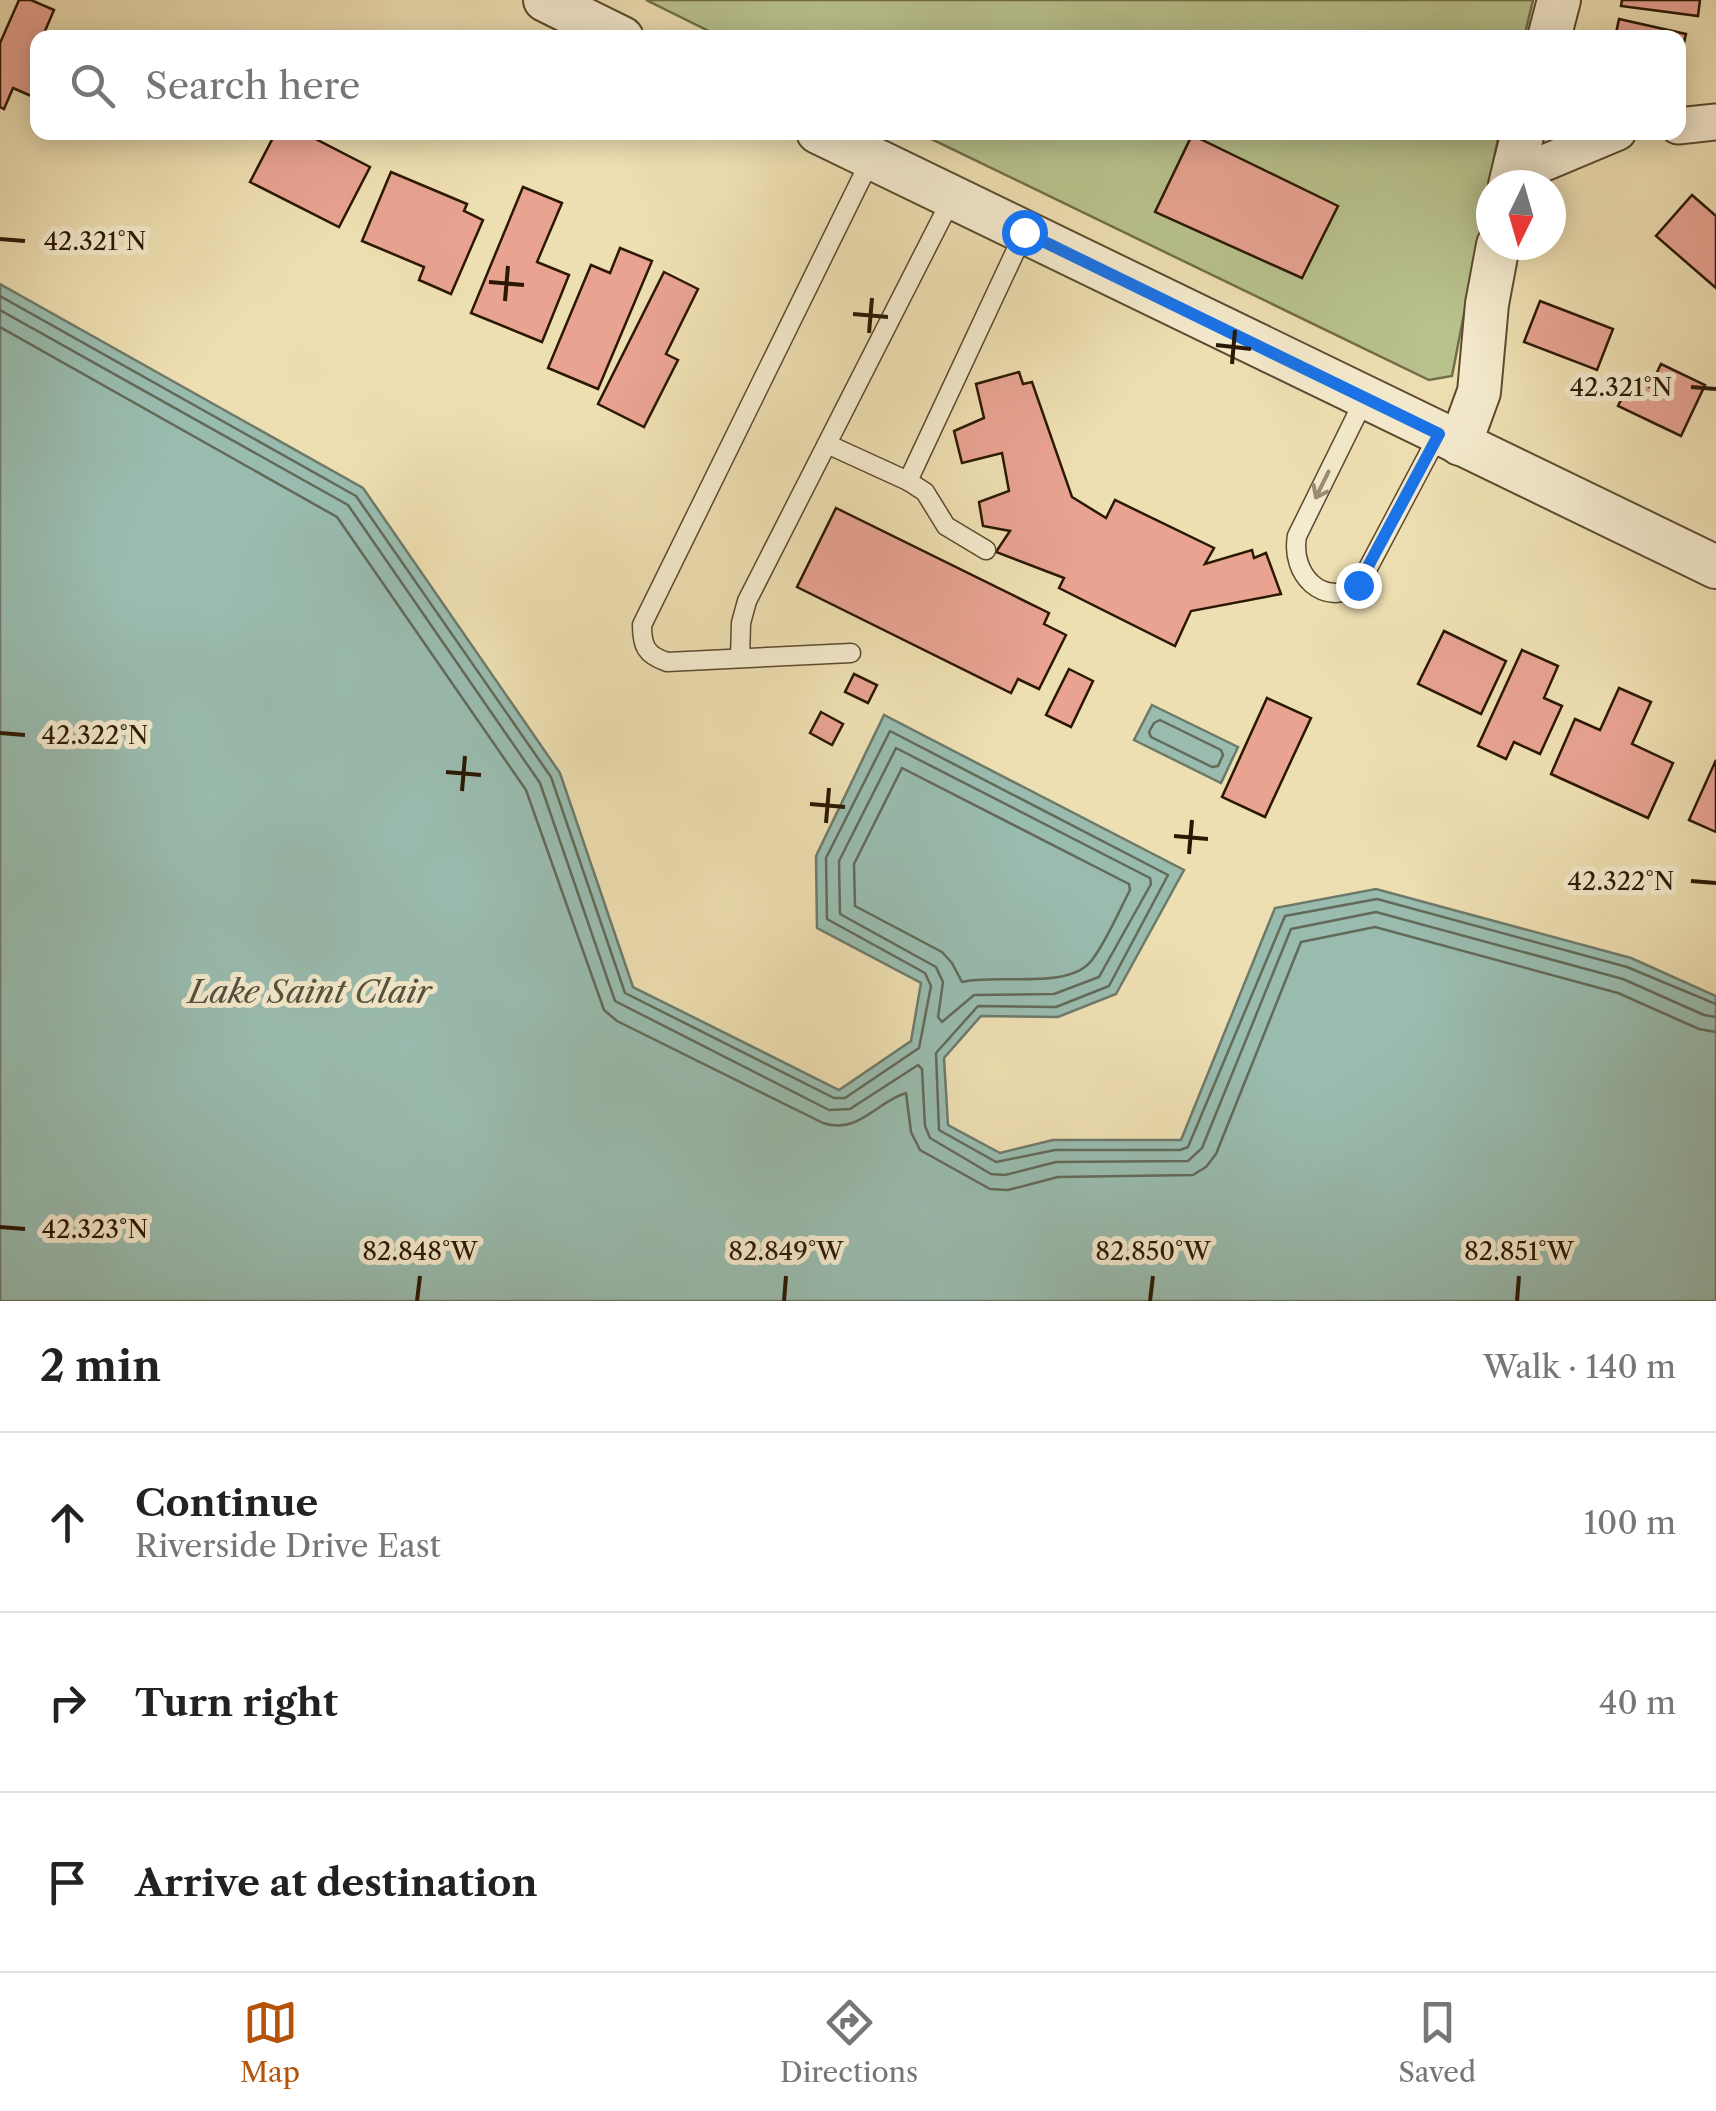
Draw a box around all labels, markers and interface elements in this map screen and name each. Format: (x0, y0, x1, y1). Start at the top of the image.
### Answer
search box (30, 30, 1686, 140)
icon: search (65, 58, 120, 113)
text: Search here (145, 62, 360, 109)
north arrow (1476, 170, 1566, 260)
route start (1002, 210, 1048, 256)
text: 42.321°N (44, 226, 146, 257)
text: 42.321°N (1570, 372, 1672, 403)
one-way arrow (1312, 470, 1331, 499)
route end (1336, 563, 1382, 609)
text: 42.322°N (42, 720, 148, 751)
text: 42.322°N (1568, 866, 1674, 897)
water label: Lake Saint Clair (185, 972, 434, 1011)
text: 42.323°N (42, 1214, 148, 1245)
text: 82.848°W (362, 1236, 478, 1267)
text: 82.849°W (728, 1236, 844, 1267)
text: 82.850°W (1095, 1236, 1211, 1267)
text: 82.851°W (1464, 1236, 1575, 1267)
text: 2 min (40, 1340, 161, 1392)
text: Walk · 140 m (1483, 1347, 1676, 1386)
text: Continue (135, 1479, 318, 1526)
icon: ahead (40, 1495, 95, 1550)
text: 100 m (1584, 1503, 1676, 1542)
text: Riverside Drive East (135, 1526, 441, 1565)
icon: right (40, 1675, 95, 1730)
text: Turn right (135, 1679, 338, 1726)
text: 40 m (1599, 1683, 1676, 1722)
icon: arrive (40, 1855, 95, 1910)
text: Arrive at destination (135, 1859, 538, 1906)
tab: Map (240, 1995, 300, 2089)
tab: Directions (780, 1995, 918, 2089)
tab: Saved (1398, 1995, 1476, 2089)

